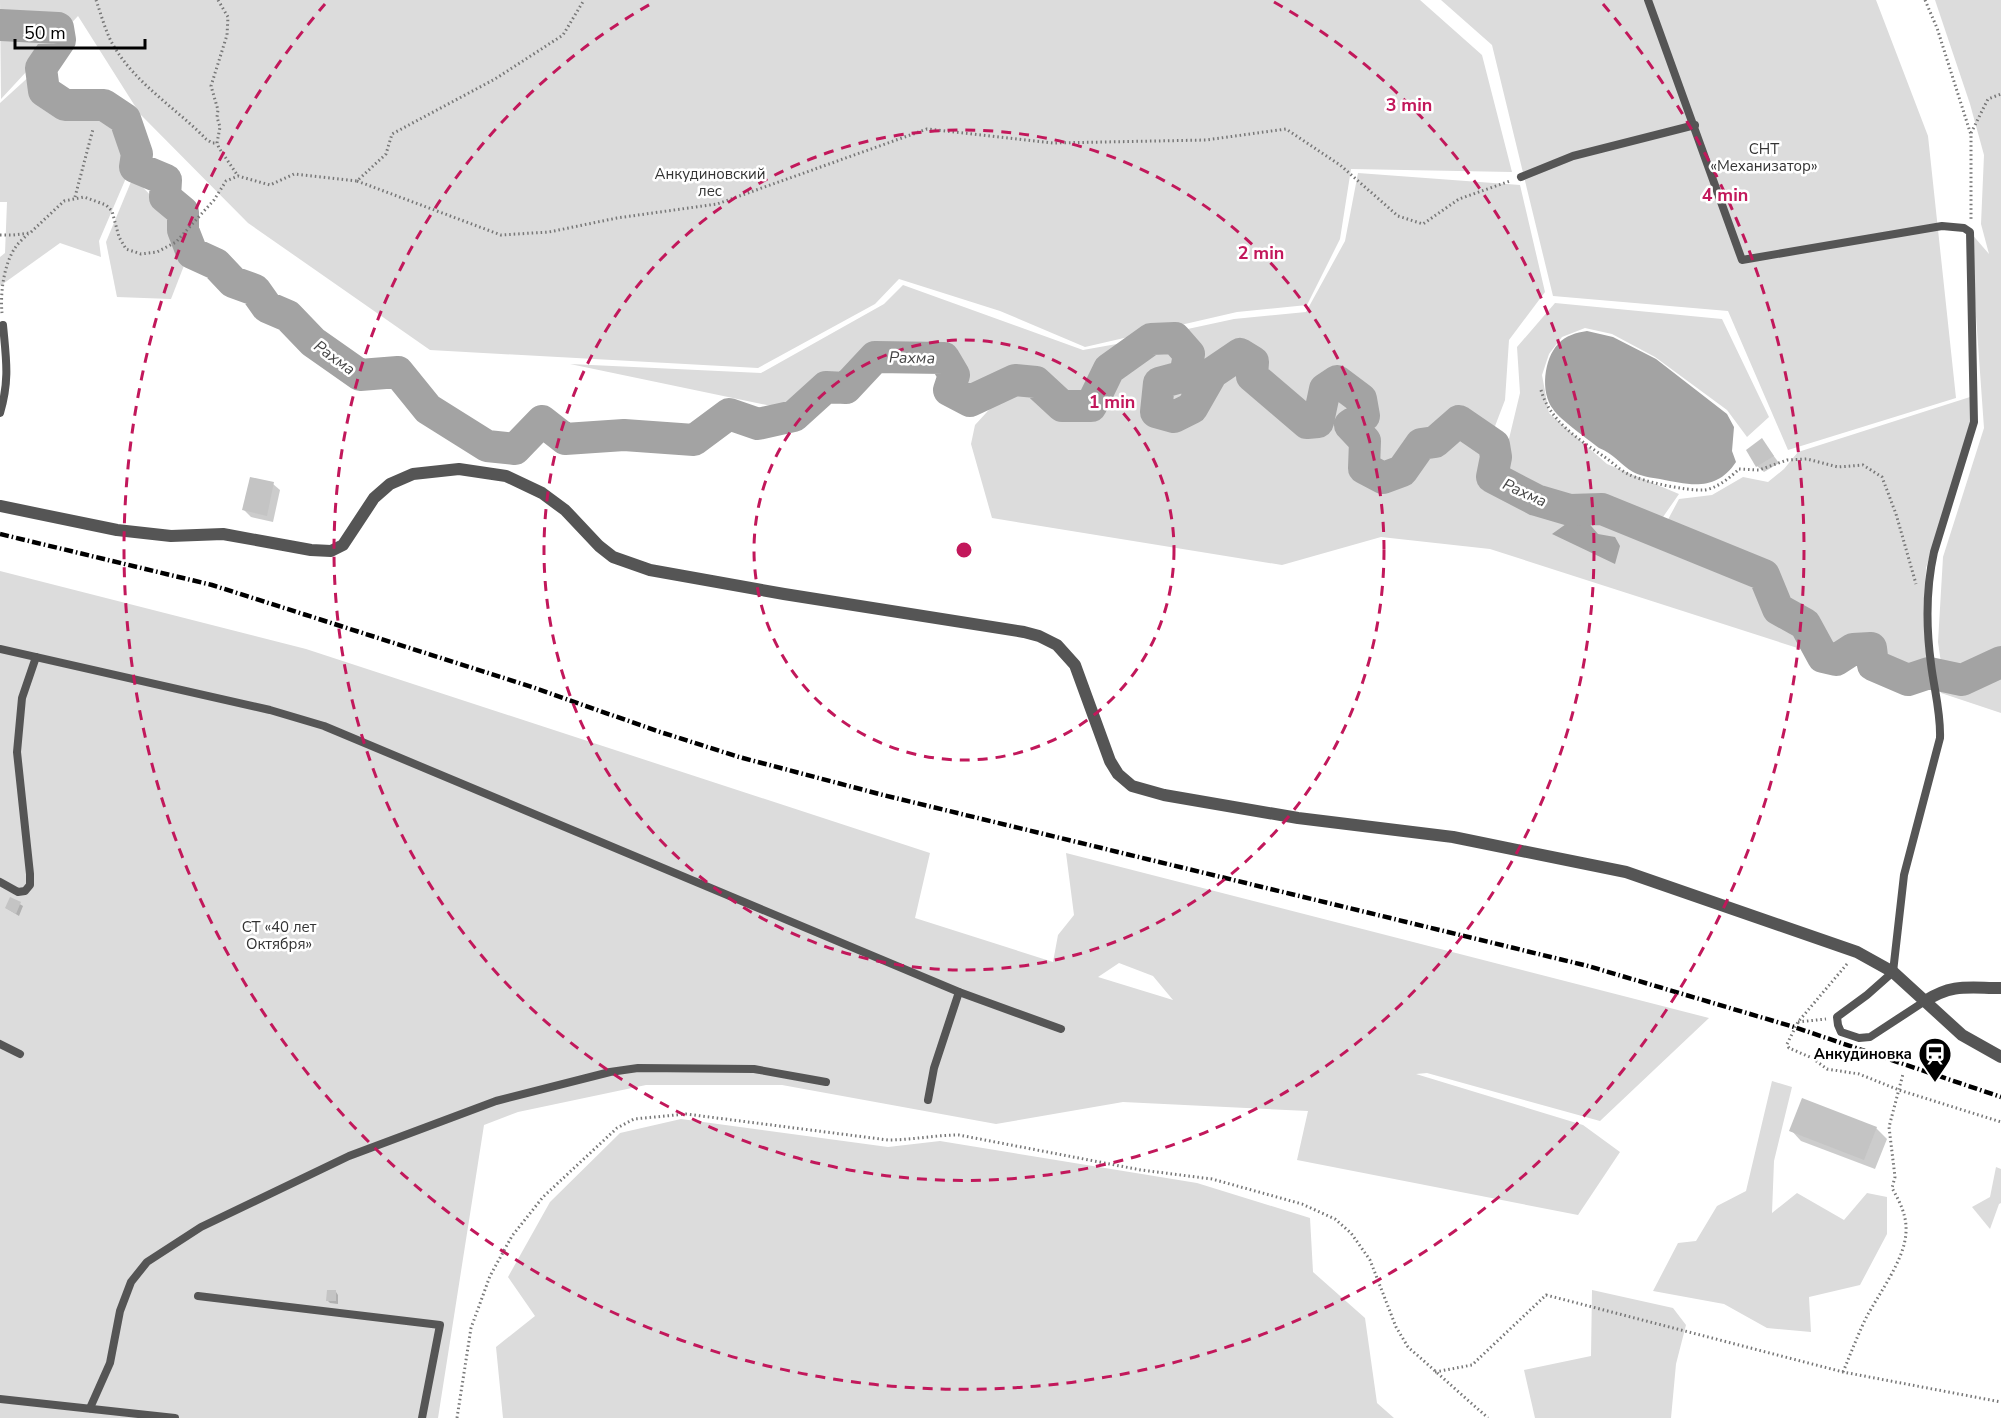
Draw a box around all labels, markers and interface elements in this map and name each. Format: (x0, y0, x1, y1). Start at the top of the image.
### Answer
scale bar (15, 12, 146, 50)
text: 50 m (24, 21, 66, 45)
text: 3 min (1386, 93, 1432, 117)
park label: СНТ «Механизатор» (1710, 139, 1818, 176)
park label: Анкудиновский лес (655, 164, 765, 201)
text: 4 min (1702, 183, 1748, 207)
text: 2 min (1238, 241, 1284, 265)
water label: Рахма (309, 335, 360, 380)
water label: Рахма (889, 347, 935, 369)
text: 1 min (1089, 390, 1135, 414)
water label: Рахма (1499, 473, 1550, 512)
centre of rings (954, 540, 974, 560)
park label: СТ «40 лет Октября» (242, 917, 317, 954)
station icon: Анкудиновка (1917, 1036, 1953, 1083)
place label: Анкудиновка (1814, 1044, 1912, 1064)

